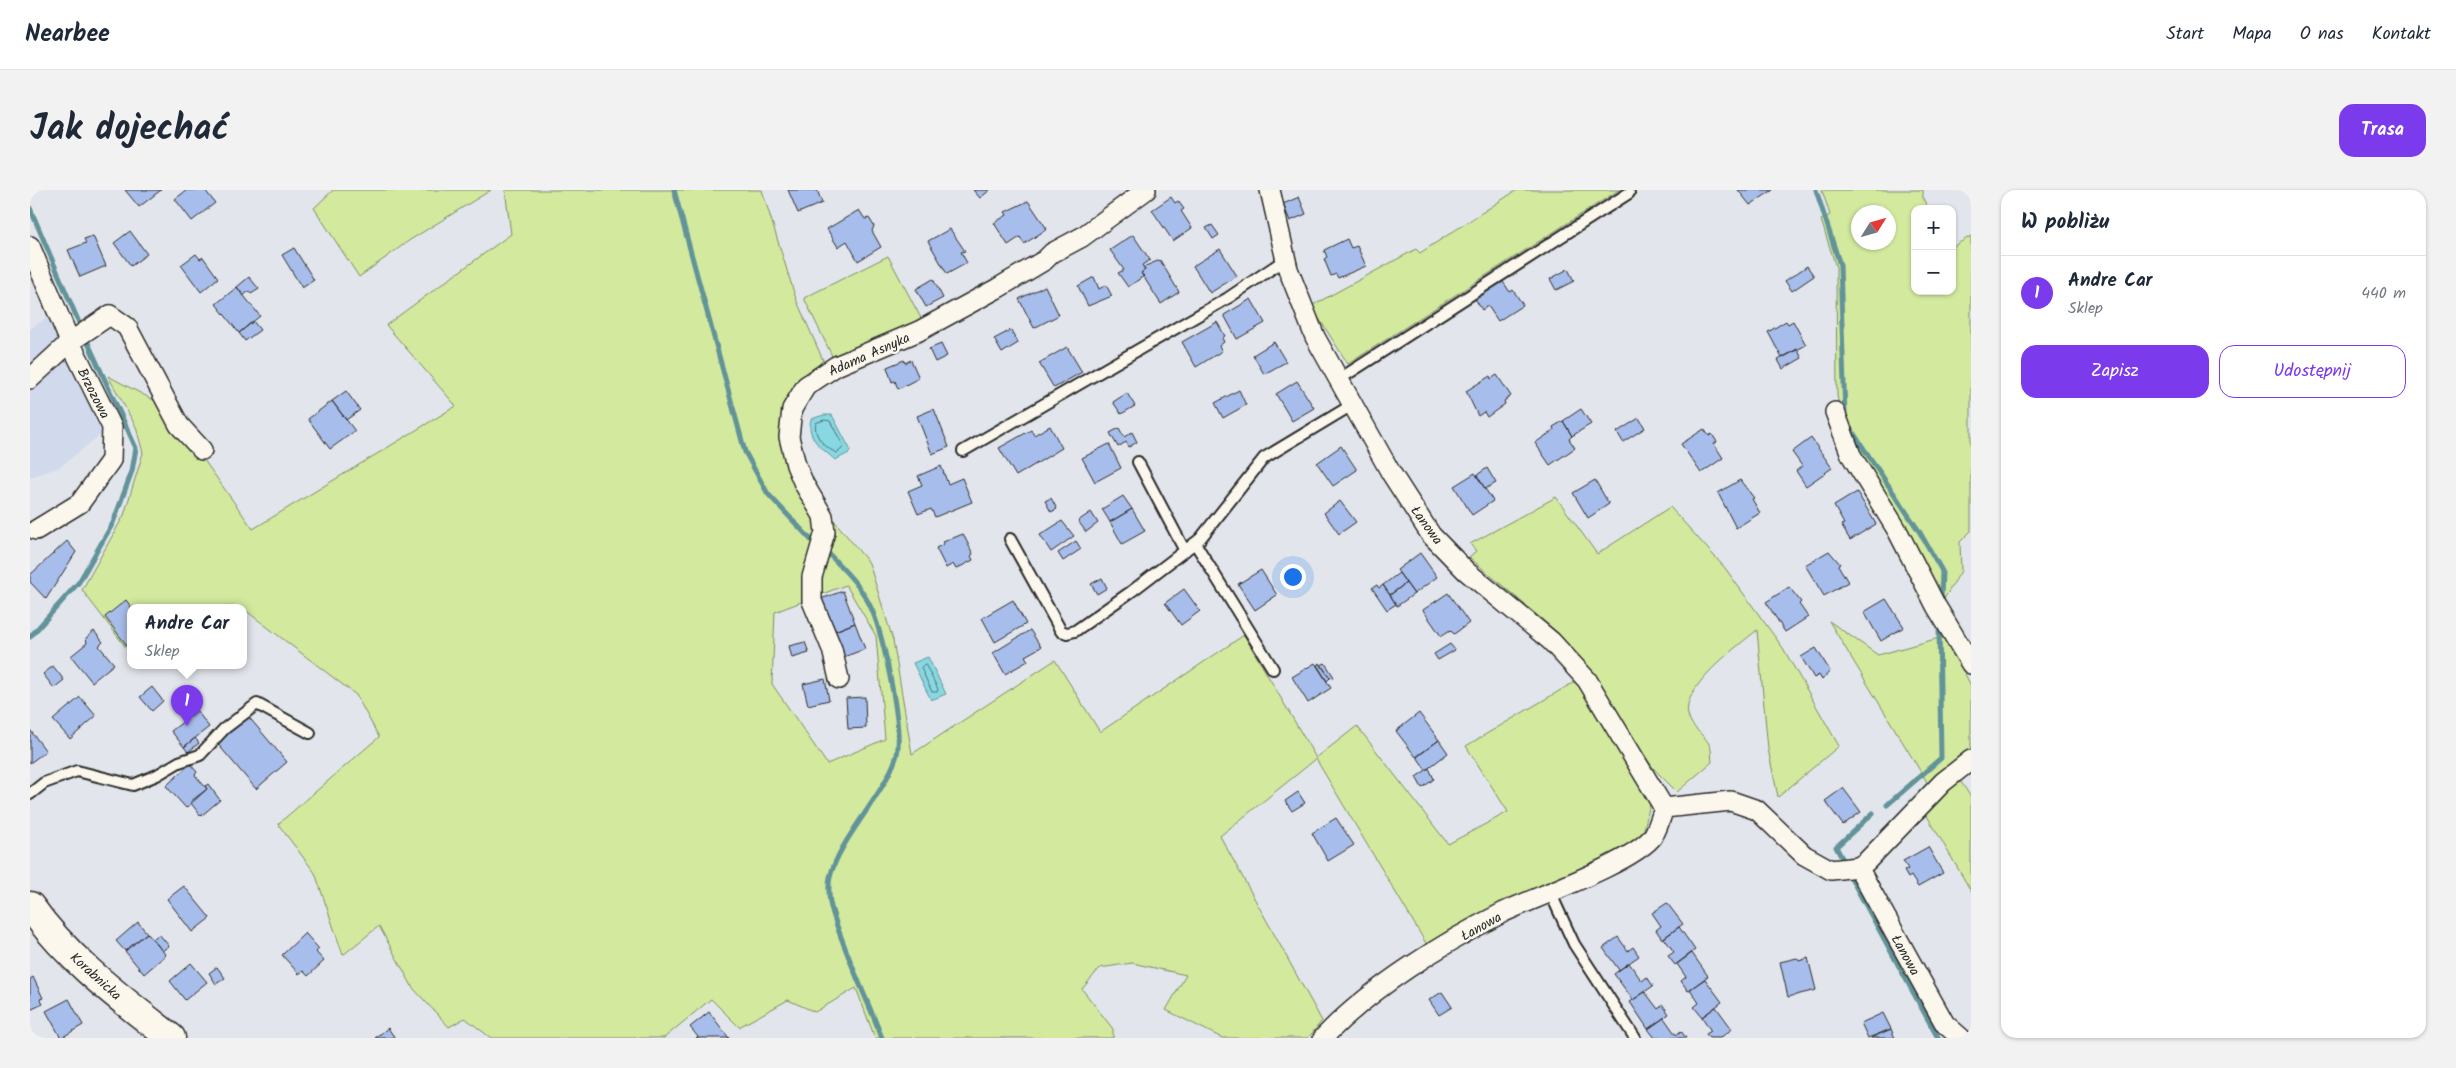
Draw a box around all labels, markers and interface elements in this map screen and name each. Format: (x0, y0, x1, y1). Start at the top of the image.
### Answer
text: Nearbee (25, 15, 110, 54)
text: Start (2166, 20, 2204, 49)
text: Mapa (2232, 20, 2272, 49)
text: O nas (2300, 20, 2344, 49)
text: Kontakt (2372, 20, 2431, 49)
text: Jak dojechać (30, 102, 229, 158)
button: Trasa (2339, 104, 2426, 157)
north arrow (1851, 205, 1896, 250)
map controls (1911, 205, 1956, 295)
button: + (1911, 205, 1956, 250)
text: W pobliżu (2021, 206, 2109, 239)
button: − (1911, 250, 1956, 295)
text: Andre Car (2068, 266, 2153, 296)
text: 1 (2035, 281, 2039, 306)
text: 440 m (2361, 281, 2406, 306)
text: Sklep (2068, 296, 2103, 321)
street label: Adama Asnyka (825, 327, 914, 383)
button: Zapisz (2021, 345, 2209, 398)
button: Udostępnij (2219, 345, 2406, 398)
street label: Brzozowa (71, 364, 115, 423)
street label: Łanowa (1404, 502, 1448, 550)
your location (1280, 564, 1306, 590)
popup (127, 604, 247, 669)
text: Andre Car (145, 609, 229, 639)
text: Sklep (145, 639, 180, 664)
pin: 1 (171, 685, 203, 726)
street label: Łanowa (1457, 907, 1506, 947)
street label: Łanowa (1885, 931, 1925, 980)
street label: Korabnicka (64, 947, 126, 1006)

